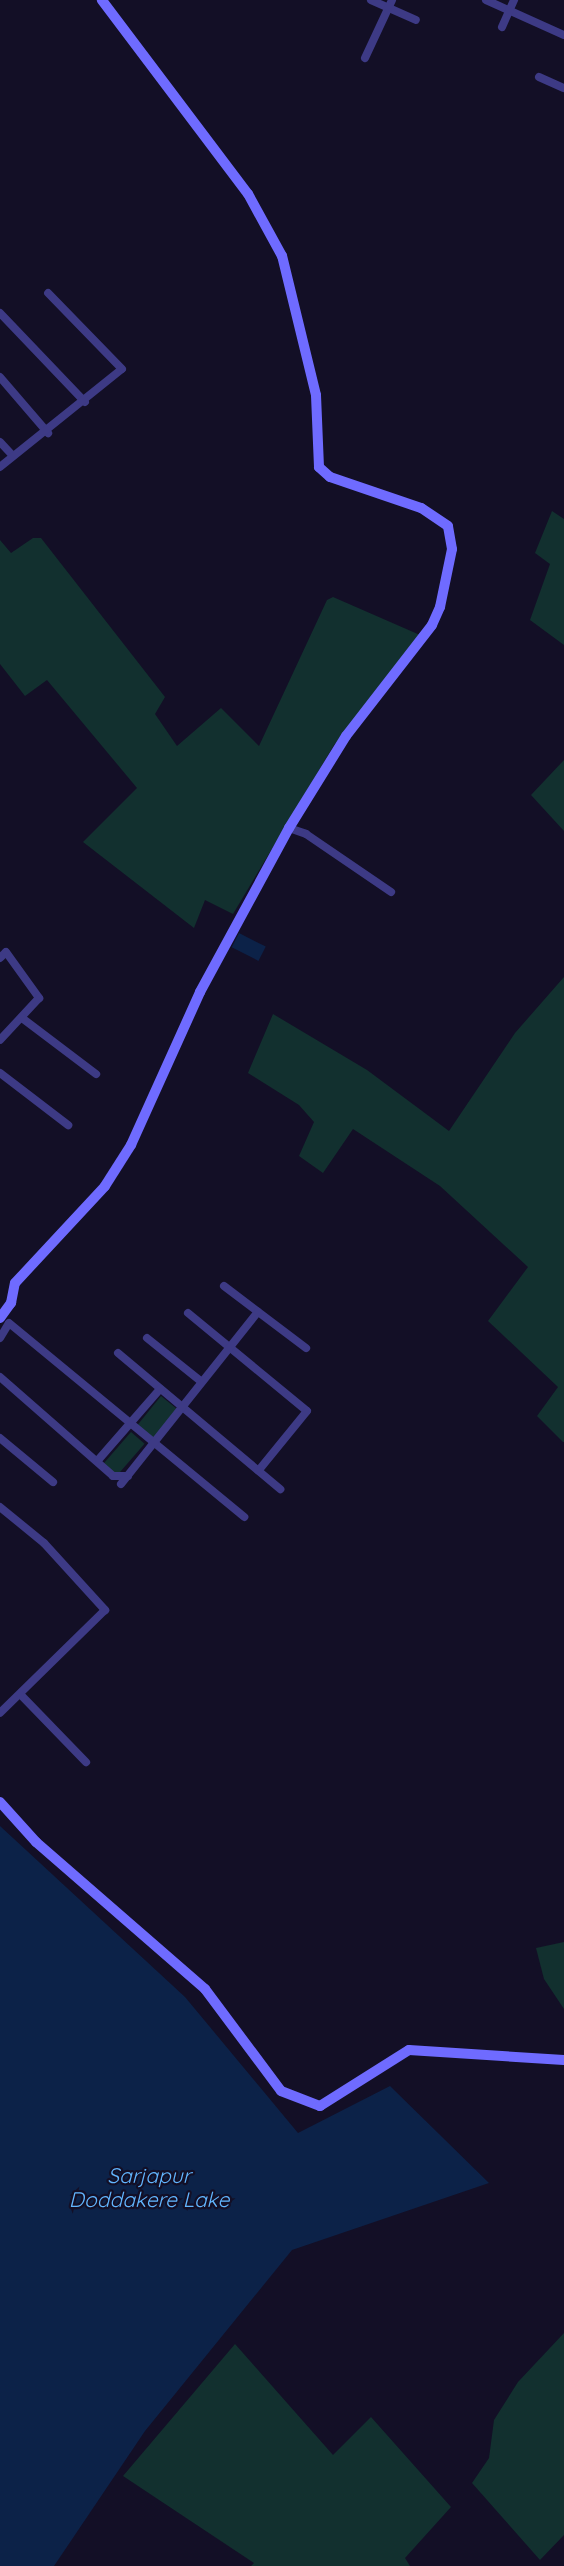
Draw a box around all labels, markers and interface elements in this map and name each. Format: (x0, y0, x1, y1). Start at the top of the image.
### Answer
water label: Sarjapur Doddakere Lake (69, 2162, 229, 2212)

